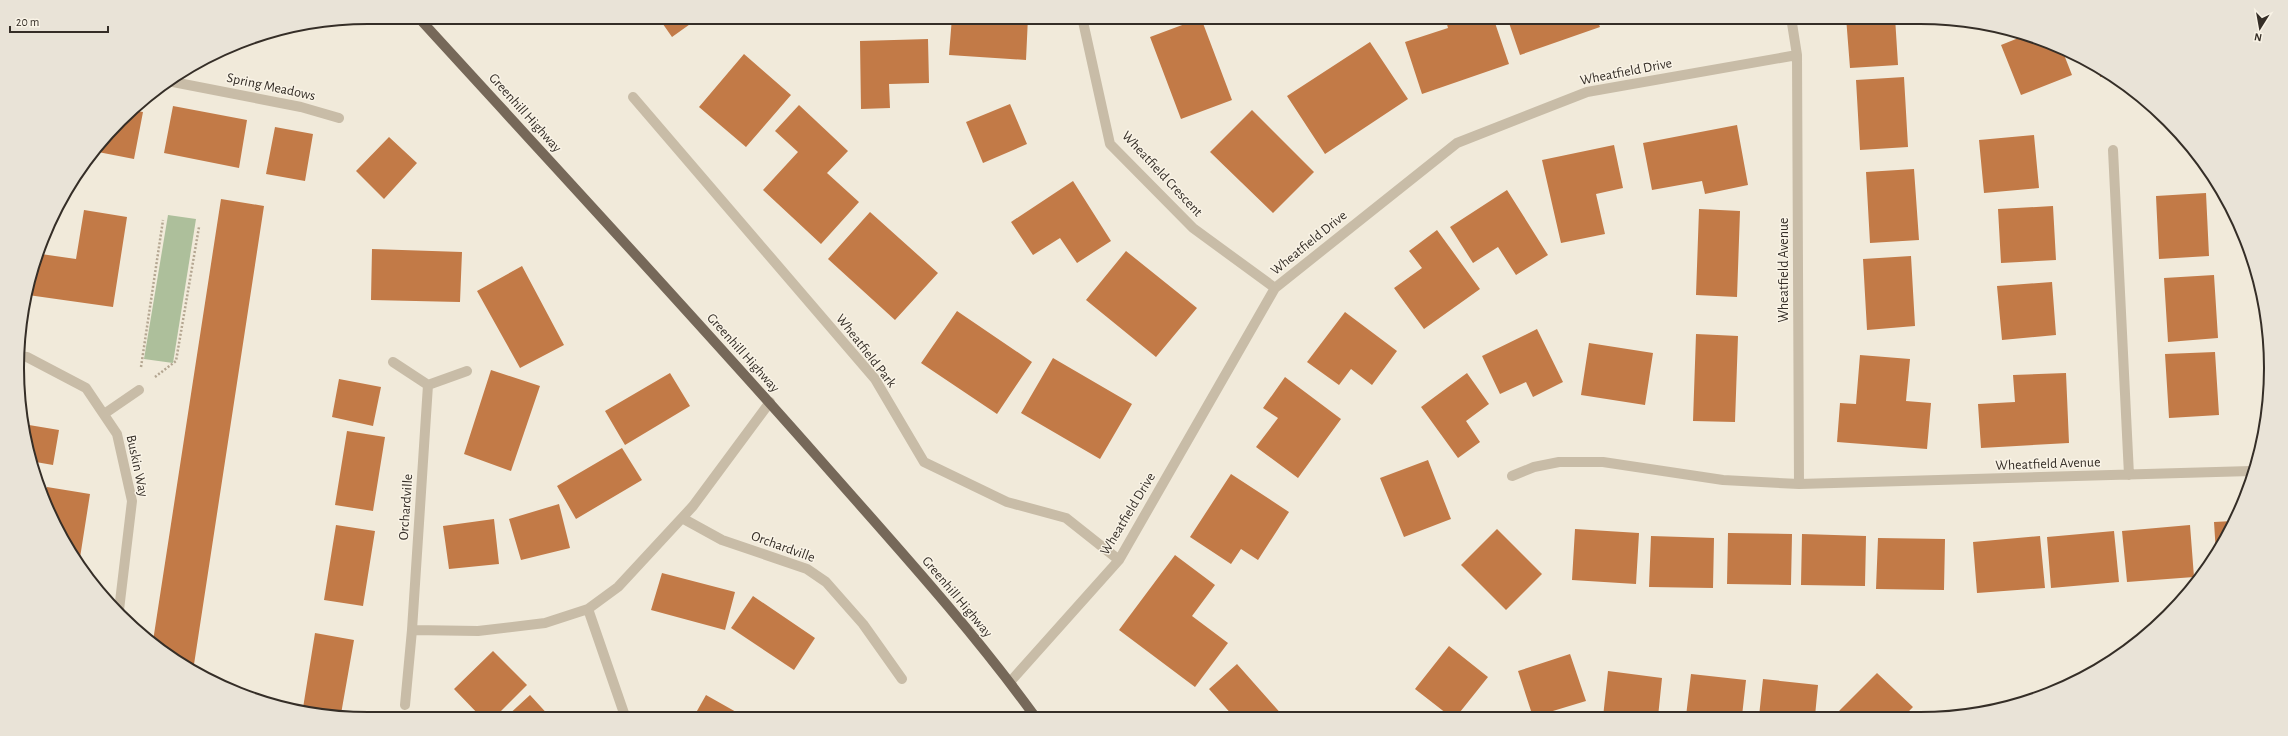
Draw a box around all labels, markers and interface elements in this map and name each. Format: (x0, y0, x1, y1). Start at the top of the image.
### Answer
scale bar (10, 8, 108, 34)
north arrow (2240, 8, 2280, 48)
text: 20 m (16, 16, 39, 28)
text: N (2253, 31, 2263, 43)
street label: Wheatfield Drive (1579, 56, 1673, 88)
street label: Spring Meadows (225, 71, 317, 103)
street label: Greenhill Highway (486, 71, 564, 155)
street label: Wheatfield Crescent (1119, 129, 1205, 220)
street label: Wheatfield Drive (1268, 208, 1350, 278)
street label: Wheatfield Avenue (1777, 217, 1791, 323)
street label: Greenhill Highway (704, 311, 782, 395)
street label: Wheatfield Park (833, 312, 899, 391)
street label: Buskin Way (124, 434, 150, 498)
street label: Wheatfield Avenue (1995, 455, 2101, 473)
street label: Wheatfield Drive (1098, 470, 1158, 558)
street label: Orchardville (397, 473, 415, 541)
street label: Orchardville (749, 529, 817, 565)
street label: Greenhill Highway (919, 554, 995, 640)

